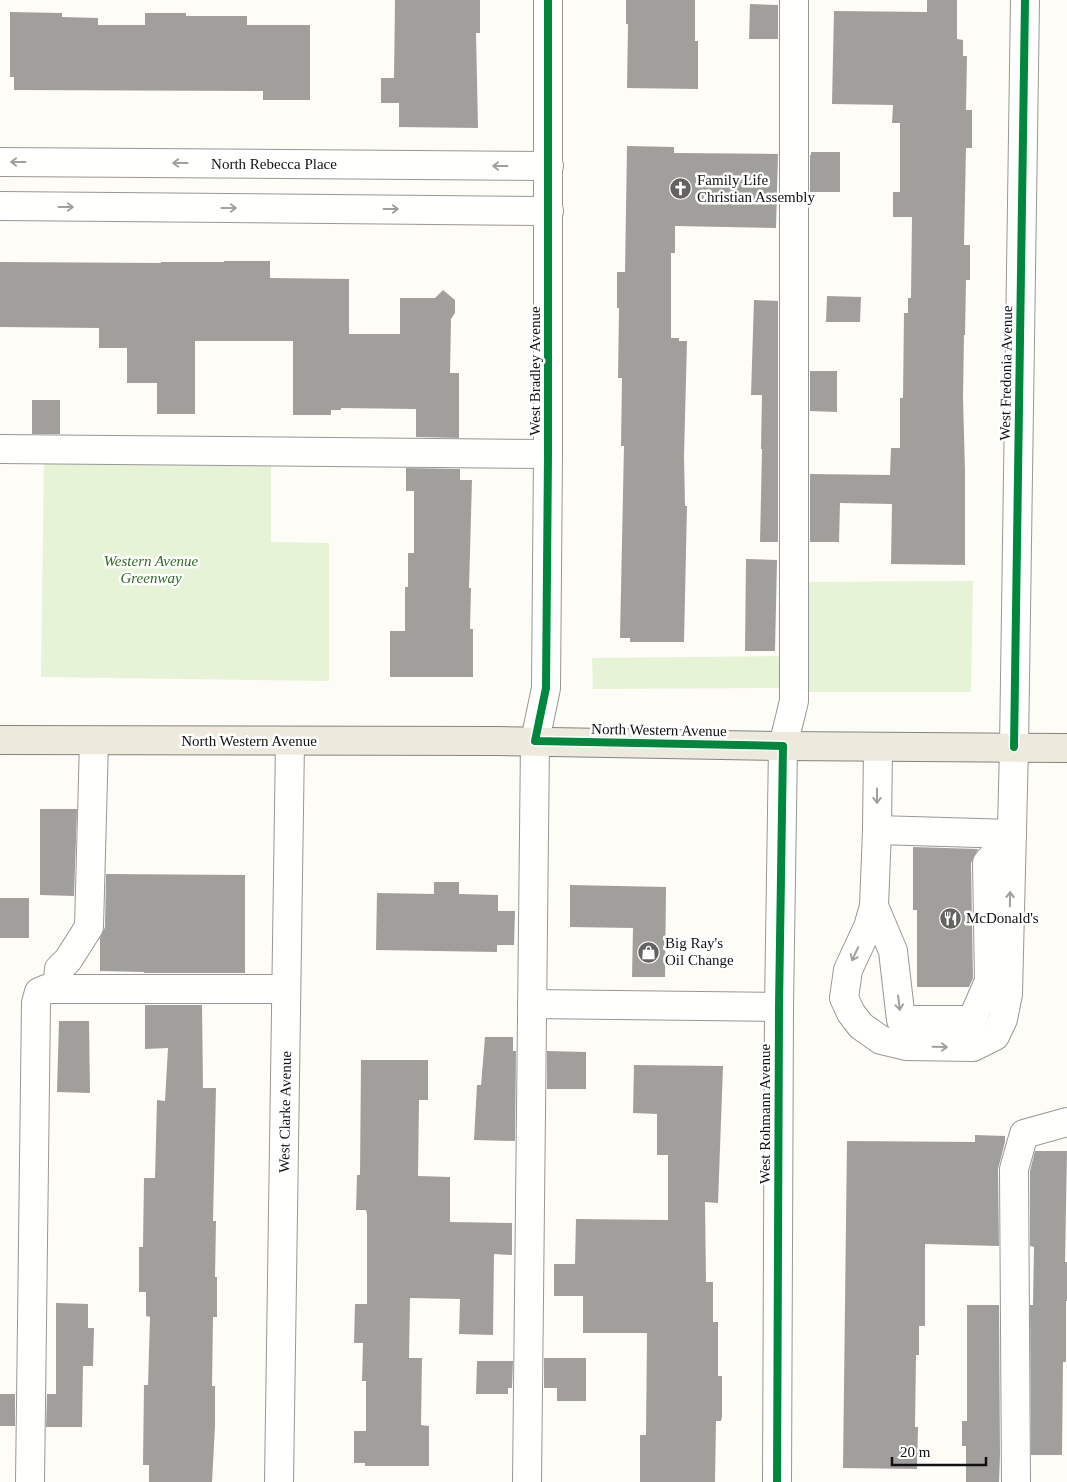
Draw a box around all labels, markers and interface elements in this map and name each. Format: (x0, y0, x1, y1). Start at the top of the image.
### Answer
street label: North Rebecca Place (211, 156, 337, 172)
one-way arrow (10, 157, 26, 167)
one-way arrow (172, 158, 188, 168)
one-way arrow (492, 161, 508, 171)
place label: Family Life Christian Assembly (697, 172, 815, 205)
church icon: Family Life Christian Assembly (669, 177, 693, 201)
one-way arrow (58, 202, 74, 212)
one-way arrow (220, 203, 236, 213)
one-way arrow (382, 204, 399, 214)
street label: West Fredonia Avenue (997, 305, 1015, 441)
street label: West Bradley Avenue (527, 306, 543, 436)
park label: Western Avenue Greenway (104, 553, 199, 586)
street label: North Western Avenue (591, 721, 727, 739)
street label: North Western Avenue (181, 733, 317, 749)
one-way arrow (872, 787, 882, 803)
one-way arrow (1005, 891, 1015, 907)
restaurant icon: McDonald's (938, 906, 962, 930)
place label: McDonald's (966, 910, 1039, 926)
place label: Big Ray's Oil Change (665, 935, 734, 968)
shop icon: Big Ray's Oil Change (637, 940, 661, 964)
one-way arrow (850, 946, 859, 961)
one-way arrow (894, 994, 904, 1010)
one-way arrow (932, 1042, 948, 1052)
street label: West Rohmann Avenue (757, 1044, 773, 1184)
street label: West Clarke Avenue (276, 1051, 294, 1173)
scale bar (892, 1434, 986, 1466)
text: 20 m (900, 1444, 931, 1460)

